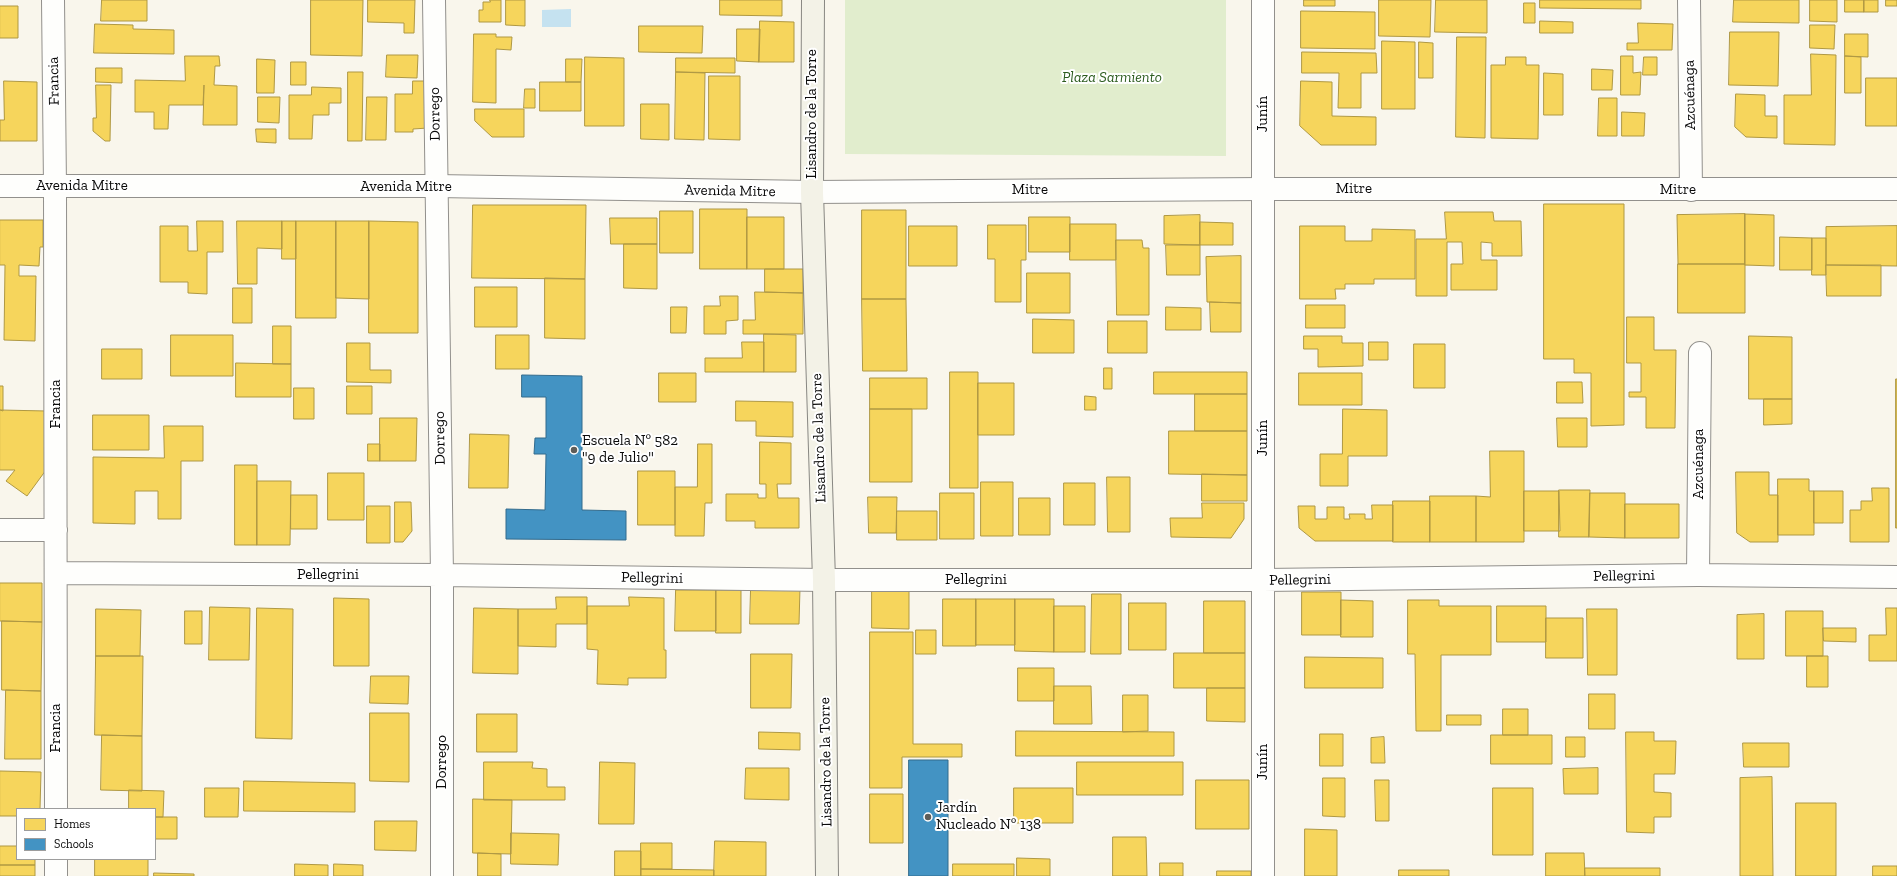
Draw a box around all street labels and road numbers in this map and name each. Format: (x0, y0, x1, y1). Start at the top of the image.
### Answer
street label: Lisandro de la Torre (803, 49, 821, 179)
street label: Francia (45, 56, 63, 106)
street label: Azcuénaga (1680, 60, 1700, 130)
street label: Dorrego (426, 87, 444, 141)
street label: Junín (1254, 96, 1272, 132)
street label: Avenida Mitre (36, 177, 128, 195)
street label: Avenida Mitre (360, 178, 452, 196)
street label: Mitre (1336, 180, 1372, 198)
street label: Avenida Mitre (684, 181, 776, 201)
street label: Mitre (1012, 181, 1048, 199)
street label: Mitre (1660, 181, 1696, 199)
street label: Lisandro de la Torre (808, 373, 830, 503)
street label: Francia (47, 380, 65, 428)
street label: Dorrego (431, 411, 449, 465)
street label: Junín (1254, 420, 1272, 456)
street label: Azcuénaga (1690, 429, 1708, 499)
street label: Pellegrini (297, 566, 359, 584)
street label: Pellegrini (1593, 566, 1655, 586)
street label: Pellegrini (621, 568, 683, 588)
street label: Pellegrini (1269, 570, 1331, 590)
street label: Pellegrini (945, 571, 1007, 589)
street label: Lisandro de la Torre (816, 697, 836, 827)
street label: Francia (47, 704, 65, 752)
street label: Dorrego (433, 735, 451, 789)
street label: Junín (1254, 744, 1272, 780)

